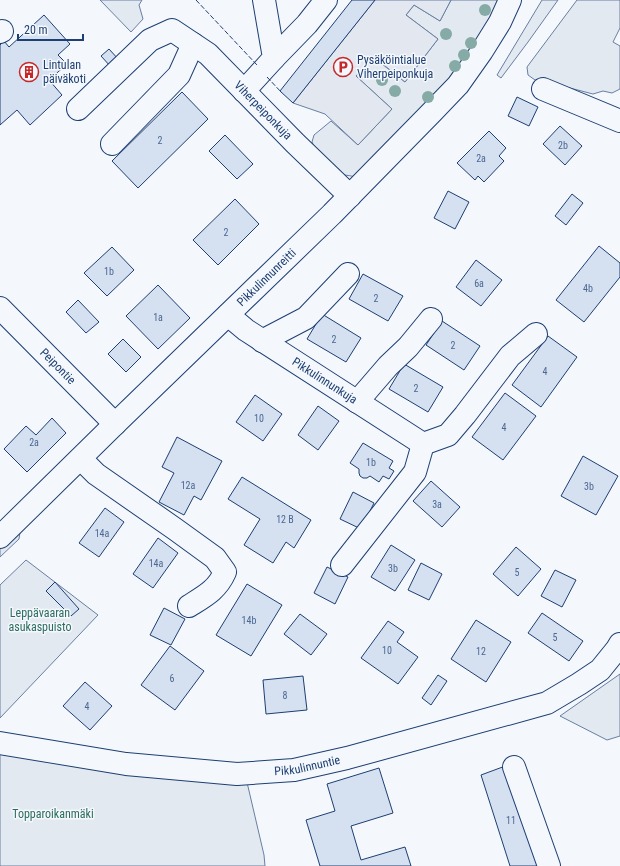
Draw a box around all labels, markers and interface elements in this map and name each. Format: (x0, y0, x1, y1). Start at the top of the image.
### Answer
scale bar (18, 16, 83, 42)
text: 20 m (24, 23, 48, 37)
place label: Pysäköintialue Viherpeiponkuja (357, 53, 434, 81)
parking icon: Pysäköintialue Viherpeiponkuja (332, 56, 354, 78)
place label: Lintulan päiväkoti (43, 58, 86, 86)
building icon: Lintulan päiväkoti (18, 61, 40, 83)
street label: Viherpeiponkuja (231, 78, 295, 143)
house number: 2 (158, 135, 163, 146)
house number: 2b (558, 140, 568, 151)
house number: 2a (476, 153, 486, 164)
house number: 2 (224, 227, 229, 238)
street label: Pikkulinnunreitti (234, 246, 299, 309)
house number: 1b (104, 266, 114, 277)
house number: 6a (474, 278, 484, 289)
house number: 4b (583, 283, 593, 294)
house number: 2 (374, 293, 379, 304)
house number: 1a (153, 312, 163, 323)
house number: 2 (332, 334, 337, 345)
house number: 2 (451, 340, 456, 351)
street label: Peipontie (37, 345, 79, 387)
street label: Pikkulinnunkuja (290, 355, 360, 407)
house number: 4 (543, 366, 548, 377)
house number: 2 (414, 383, 419, 394)
house number: 10 (254, 413, 264, 424)
house number: 4 (502, 422, 507, 433)
house number: 2a (29, 437, 39, 448)
house number: 1b (366, 457, 376, 468)
house number: 12a (181, 480, 196, 491)
house number: 3b (584, 481, 594, 492)
house number: 3a (432, 499, 442, 510)
house number: 12 B (276, 514, 294, 525)
house number: 14a (95, 528, 110, 539)
house number: 14a (149, 558, 164, 569)
house number: 3b (388, 563, 398, 574)
house number: 5 (515, 567, 520, 578)
park label: Leppävaaran asukaspuisto (8, 606, 72, 634)
house number: 14b (242, 615, 256, 626)
house number: 5 (553, 632, 558, 643)
house number: 10 (382, 645, 392, 656)
house number: 12 (476, 646, 486, 657)
house number: 6 (170, 673, 175, 684)
house number: 8 (283, 690, 288, 701)
house number: 4 (85, 701, 90, 712)
street label: Pikkulinnuntie (274, 753, 342, 778)
park label: Topparoikanmäki (12, 807, 94, 821)
house number: 11 (506, 815, 516, 826)

